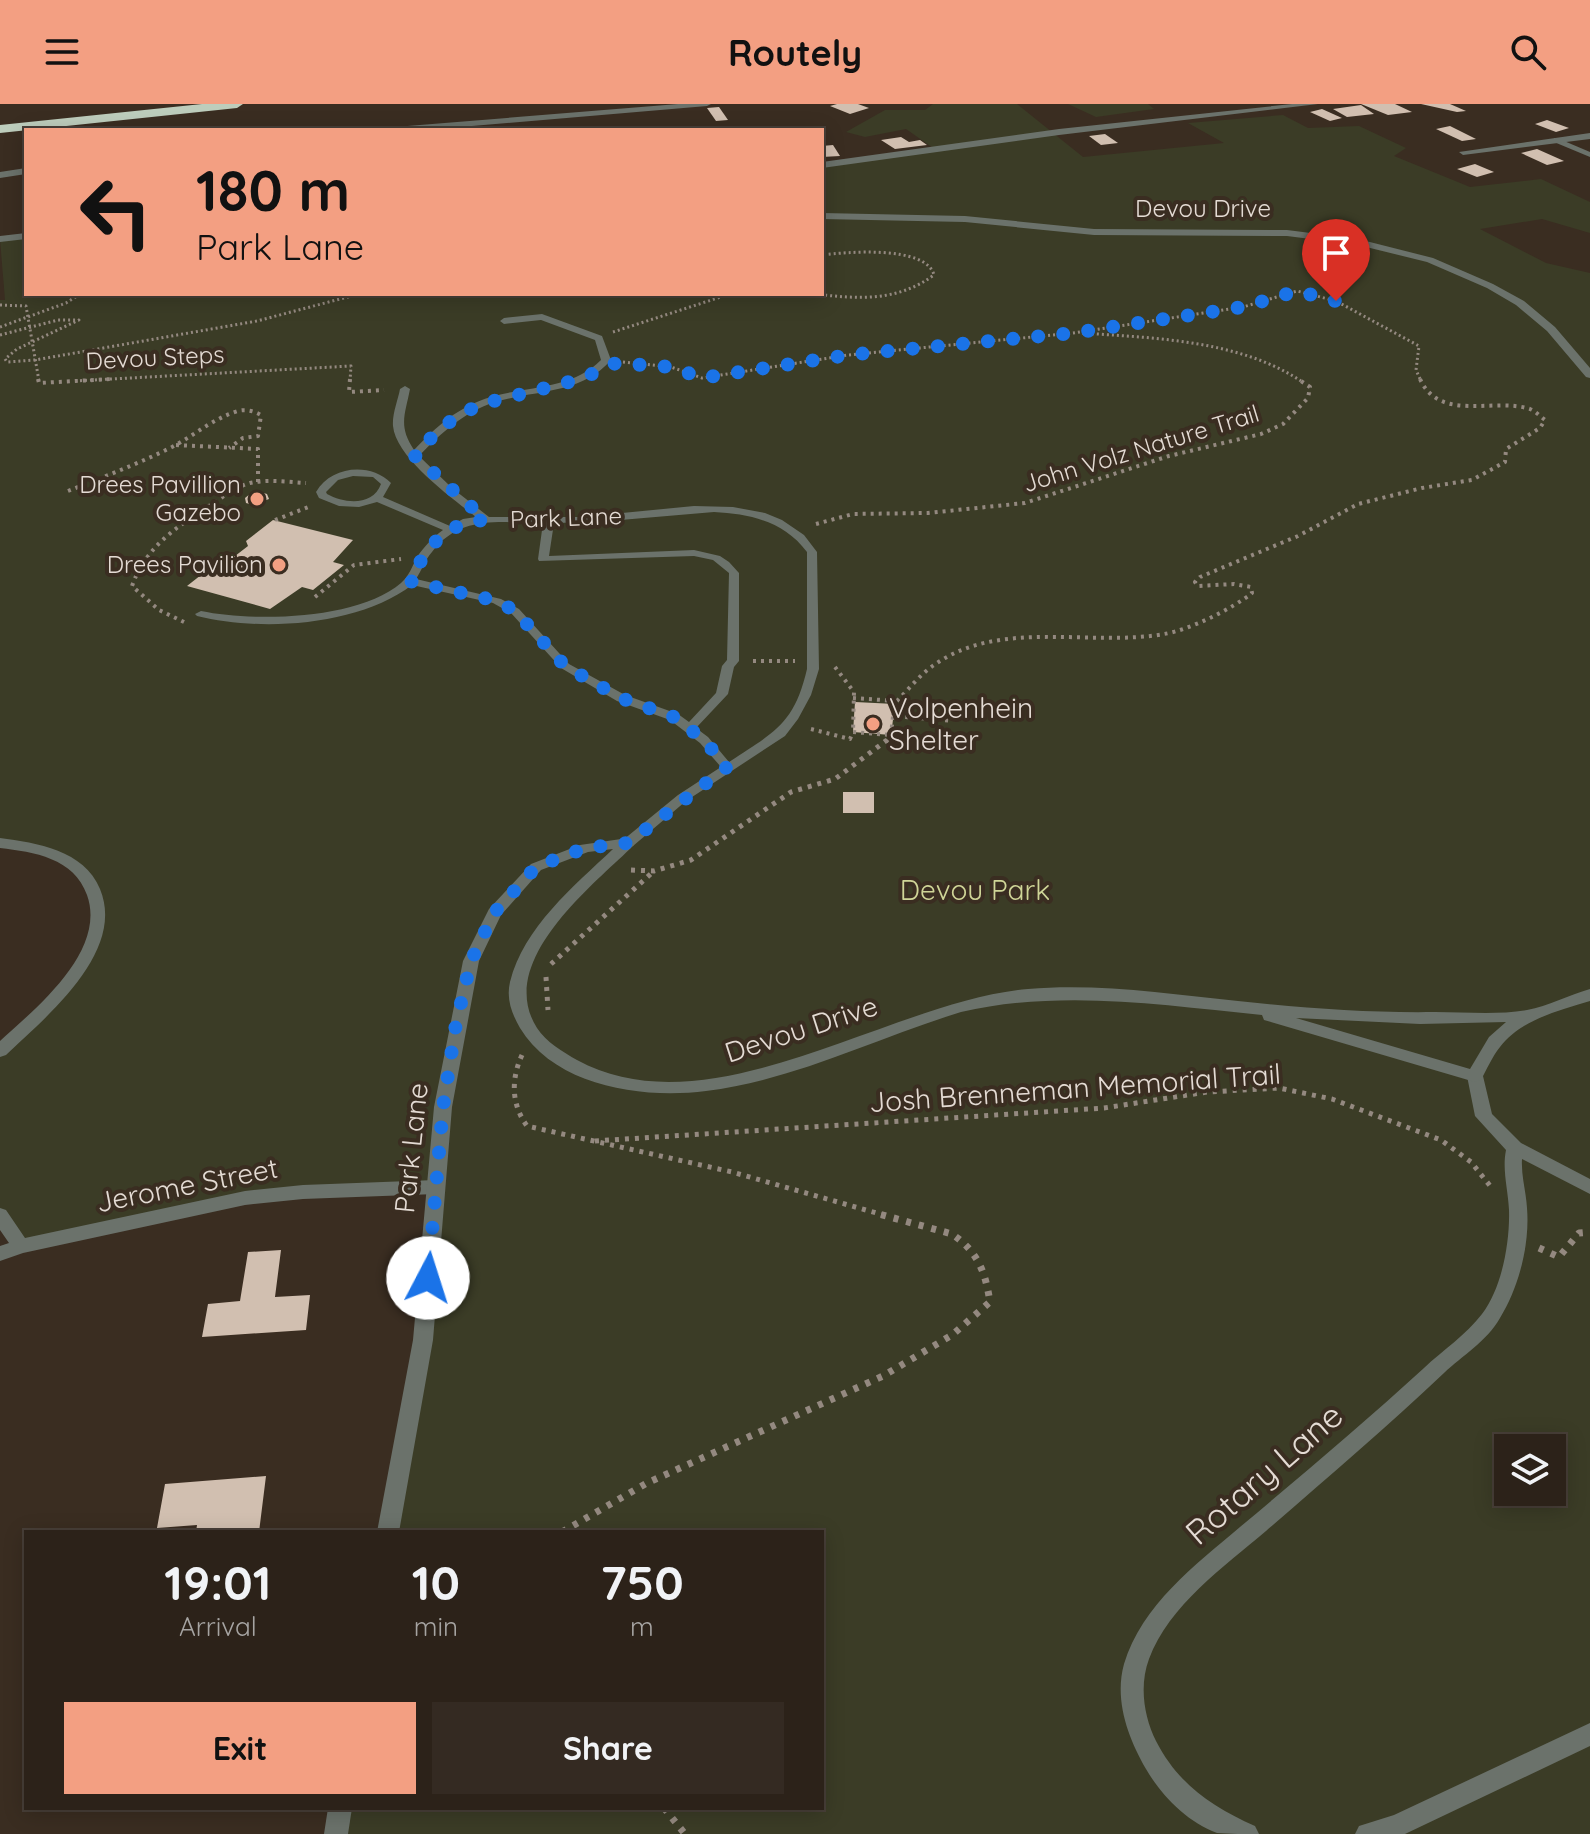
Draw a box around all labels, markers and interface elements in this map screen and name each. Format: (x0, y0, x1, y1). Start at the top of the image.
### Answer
icon: menu (40, 30, 84, 74)
text: Routely (728, 30, 862, 75)
icon: search (1506, 30, 1550, 74)
text: 180 m (196, 155, 350, 225)
icon: left (64, 160, 168, 264)
street label: Devou Drive (1135, 193, 1271, 223)
pin (1302, 219, 1370, 301)
text: Park Lane (196, 224, 364, 269)
icon: arrive (1314, 231, 1358, 275)
street label: Devou Steps (85, 338, 225, 376)
street label: John Volz Nature Trail (1019, 398, 1263, 498)
place label: Drees Pavillion Gazebo (79, 469, 241, 527)
marker: Drees Pavillion Gazebo (248, 490, 266, 508)
street label: Park Lane (509, 500, 623, 534)
place label: Drees Pavilion (107, 549, 263, 579)
marker: Drees Pavilion (270, 556, 288, 574)
place label: Volpenhein Shelter (889, 690, 1033, 757)
marker: Volpenhein Shelter (864, 715, 882, 733)
park label: Devou Park (900, 872, 1050, 907)
street label: Devou Drive (720, 987, 882, 1070)
street label: Josh Brenneman Memorial Trail (868, 1056, 1282, 1119)
street label: Park Lane (386, 1081, 435, 1215)
street label: Jerome Street (93, 1150, 281, 1219)
position arrow (386, 1236, 470, 1320)
street label: Rotary Lane (1176, 1394, 1351, 1554)
map controls (1494, 1434, 1566, 1506)
button: layers (1494, 1434, 1566, 1506)
text: 19:01 (164, 1552, 271, 1612)
text: 10 (412, 1552, 460, 1612)
text: 750 (600, 1552, 684, 1612)
text: Arrival (179, 1610, 257, 1643)
text: min (414, 1610, 458, 1643)
text: m (630, 1610, 654, 1643)
button: Exit (64, 1702, 416, 1794)
button: Share (432, 1702, 784, 1794)

